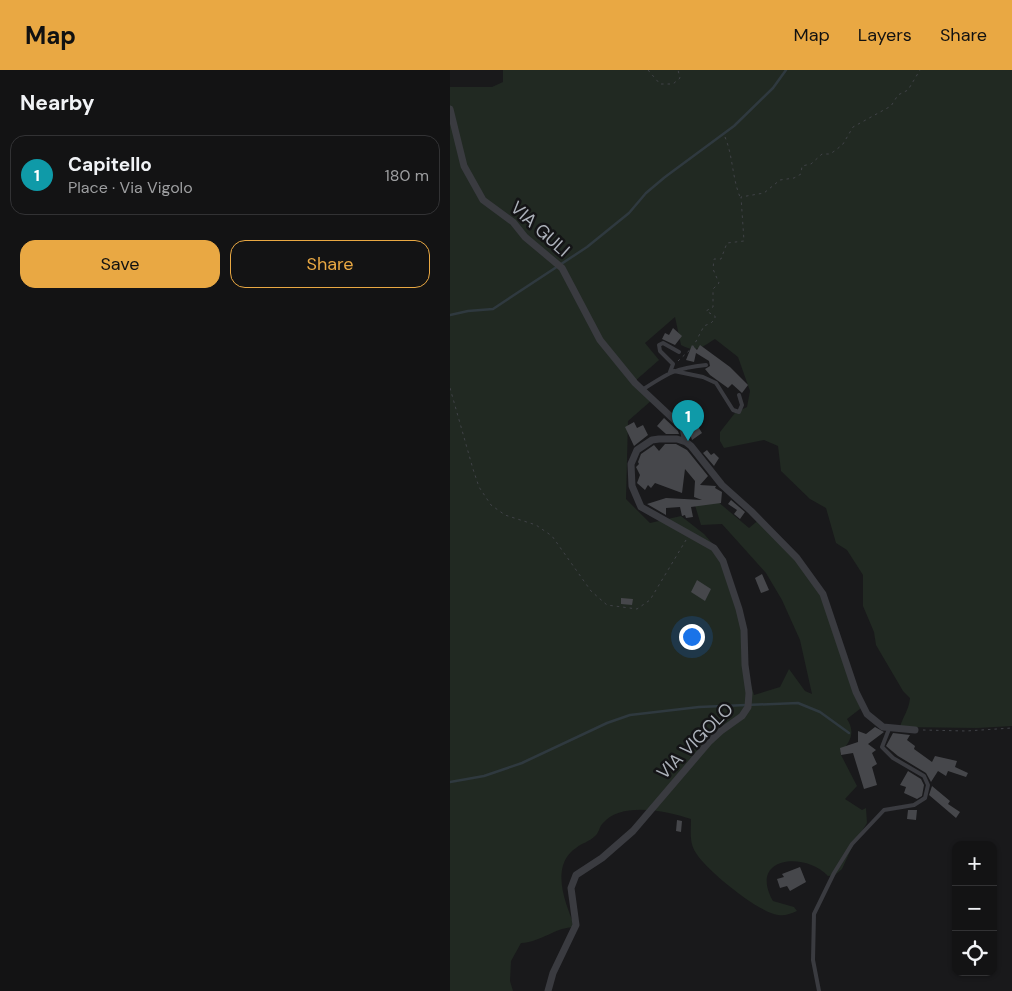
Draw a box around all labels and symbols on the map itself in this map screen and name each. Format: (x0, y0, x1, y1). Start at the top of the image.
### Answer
street label: VIA GULI (505, 196, 575, 262)
pin: 1 (672, 400, 704, 441)
your location (679, 624, 705, 650)
street label: VIA VIGOLO (651, 697, 739, 785)

